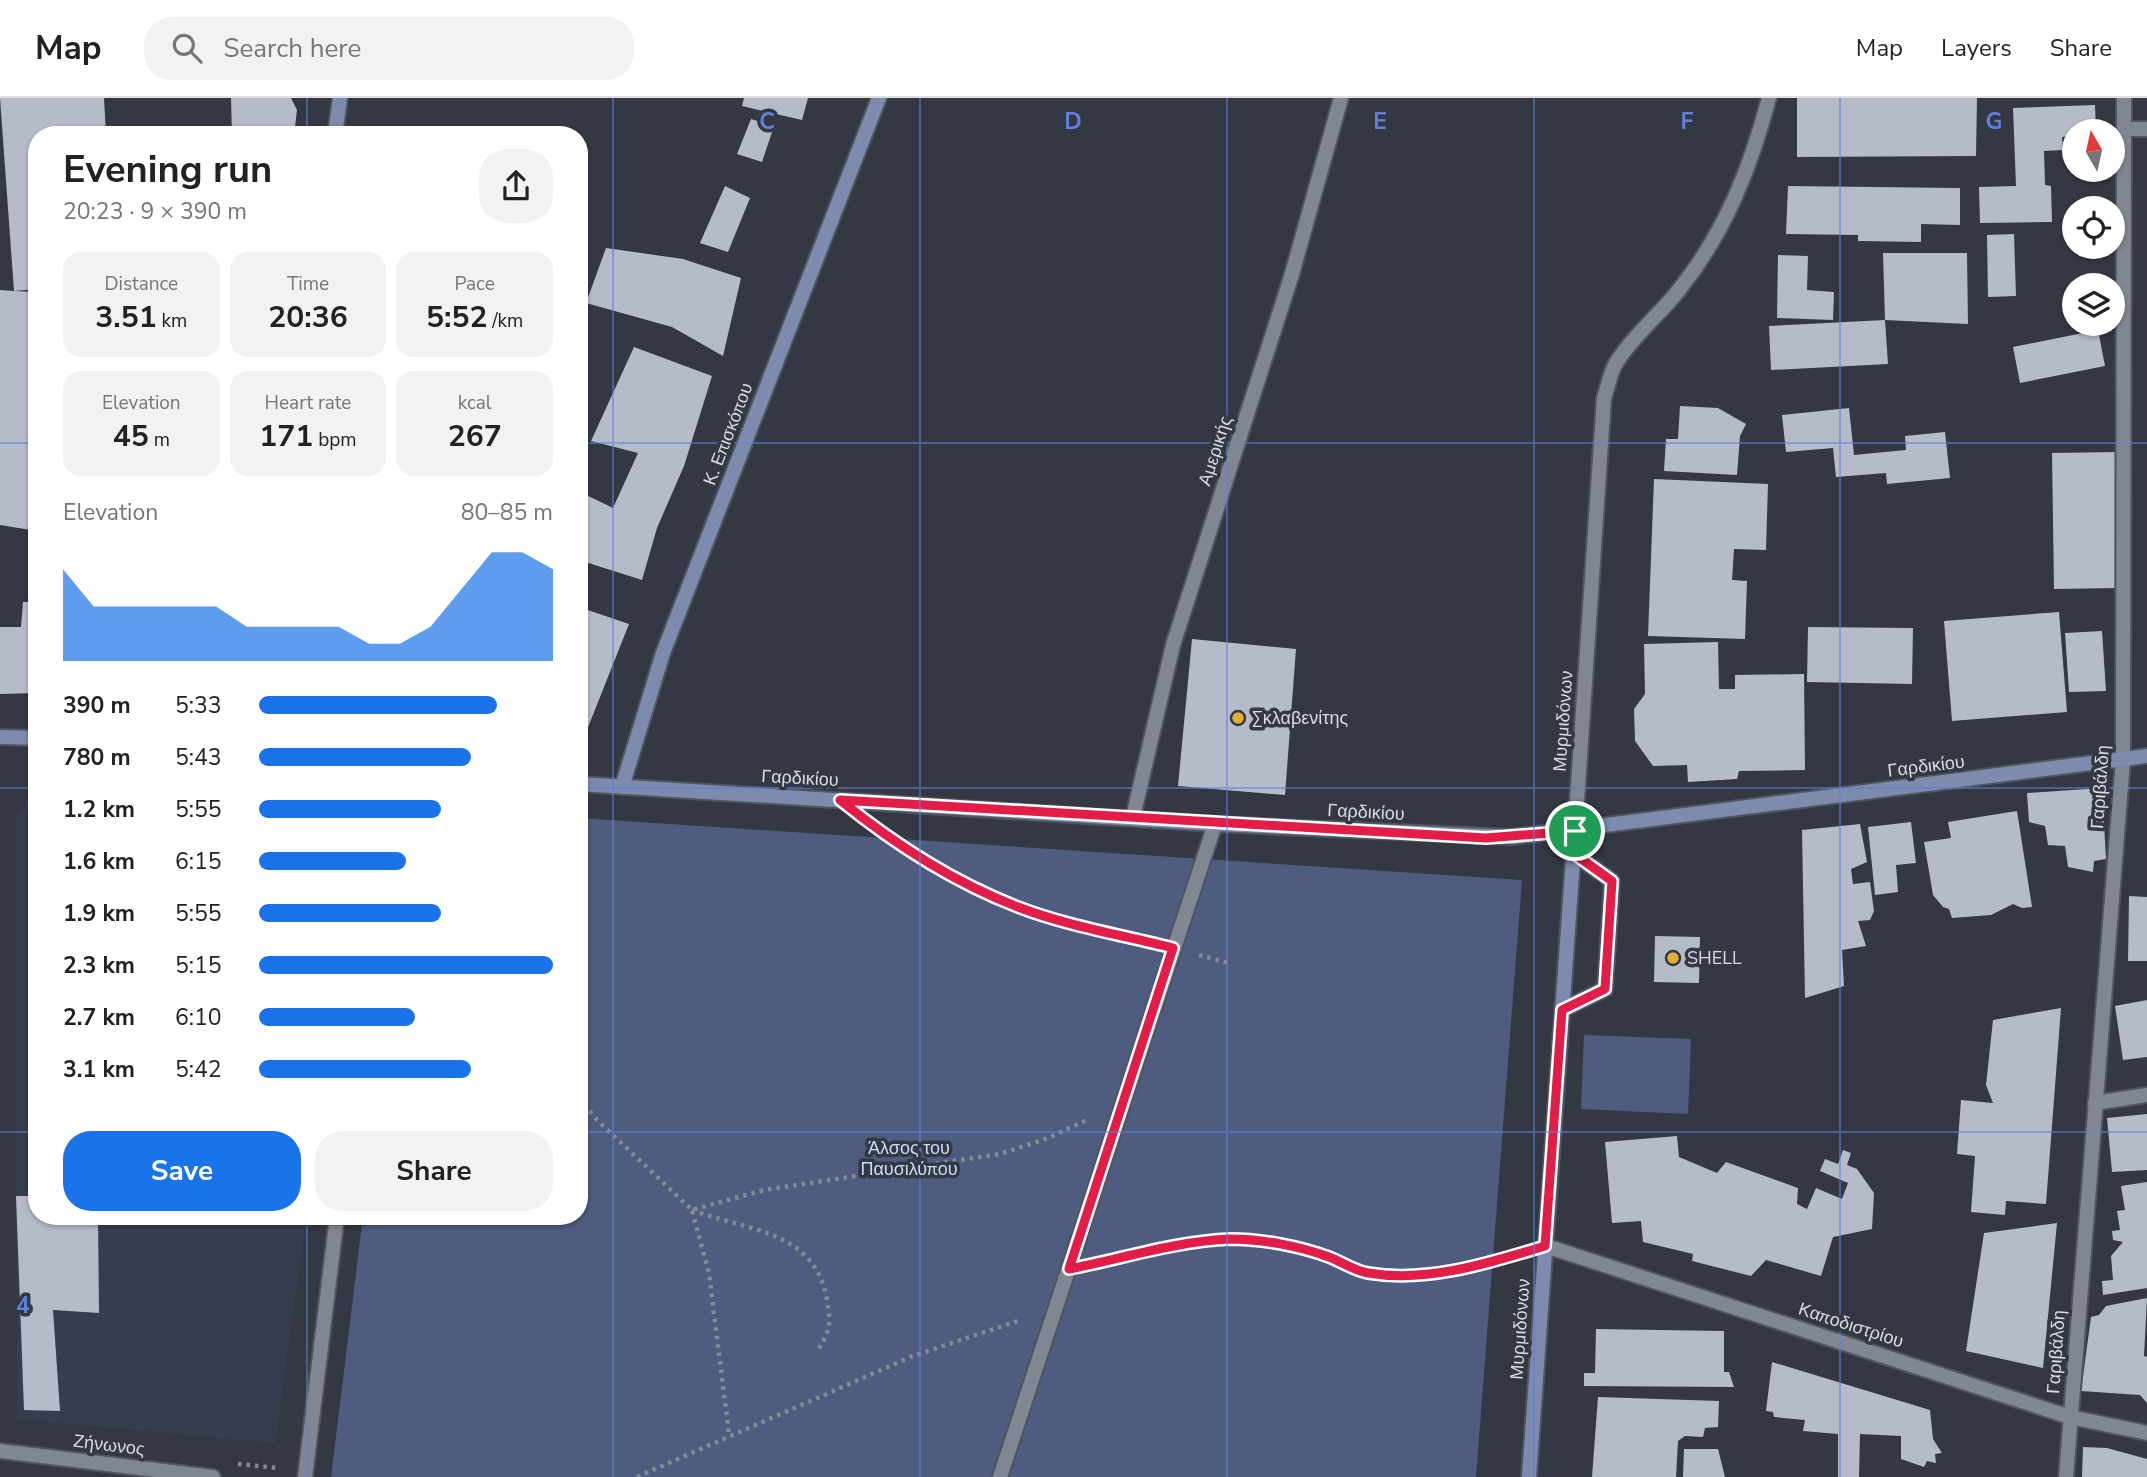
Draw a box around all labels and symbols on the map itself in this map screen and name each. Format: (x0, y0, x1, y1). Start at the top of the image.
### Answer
text: C (759, 106, 775, 137)
text: D (1064, 106, 1082, 137)
text: E (1373, 106, 1387, 137)
text: F (1681, 106, 1694, 137)
text: G (1986, 106, 2002, 137)
north arrow (2062, 119, 2124, 182)
street label: Κ. Επισκόπου (698, 379, 758, 489)
street label: Αμερικής (1192, 413, 1238, 489)
street label: Μυρμιδόνων (1547, 670, 1579, 772)
place label: Σκλαβενίτης (1252, 706, 1348, 730)
marker: Σκλαβενίτης (1230, 710, 1246, 726)
street label: Γαριβάλδη (2085, 744, 2115, 830)
street label: Γαρδικίου (1886, 749, 1966, 783)
street label: Γαρδικίου (761, 764, 839, 792)
street label: Γαρδικίου (1327, 798, 1405, 826)
pin (1545, 801, 1605, 861)
place label: SHELL (1687, 946, 1742, 970)
marker: SHELL (1665, 950, 1681, 966)
park label: Άλσος του Παυσιλύπου (860, 1136, 958, 1181)
street label: Μυρμιδόνων (1504, 1278, 1536, 1380)
text: 4 (16, 1290, 30, 1321)
street label: Καποδιστρίου (1795, 1297, 1907, 1353)
street label: Γαριβάλδη (2041, 1309, 2071, 1395)
street label: Ζήνωνος (72, 1429, 146, 1461)

